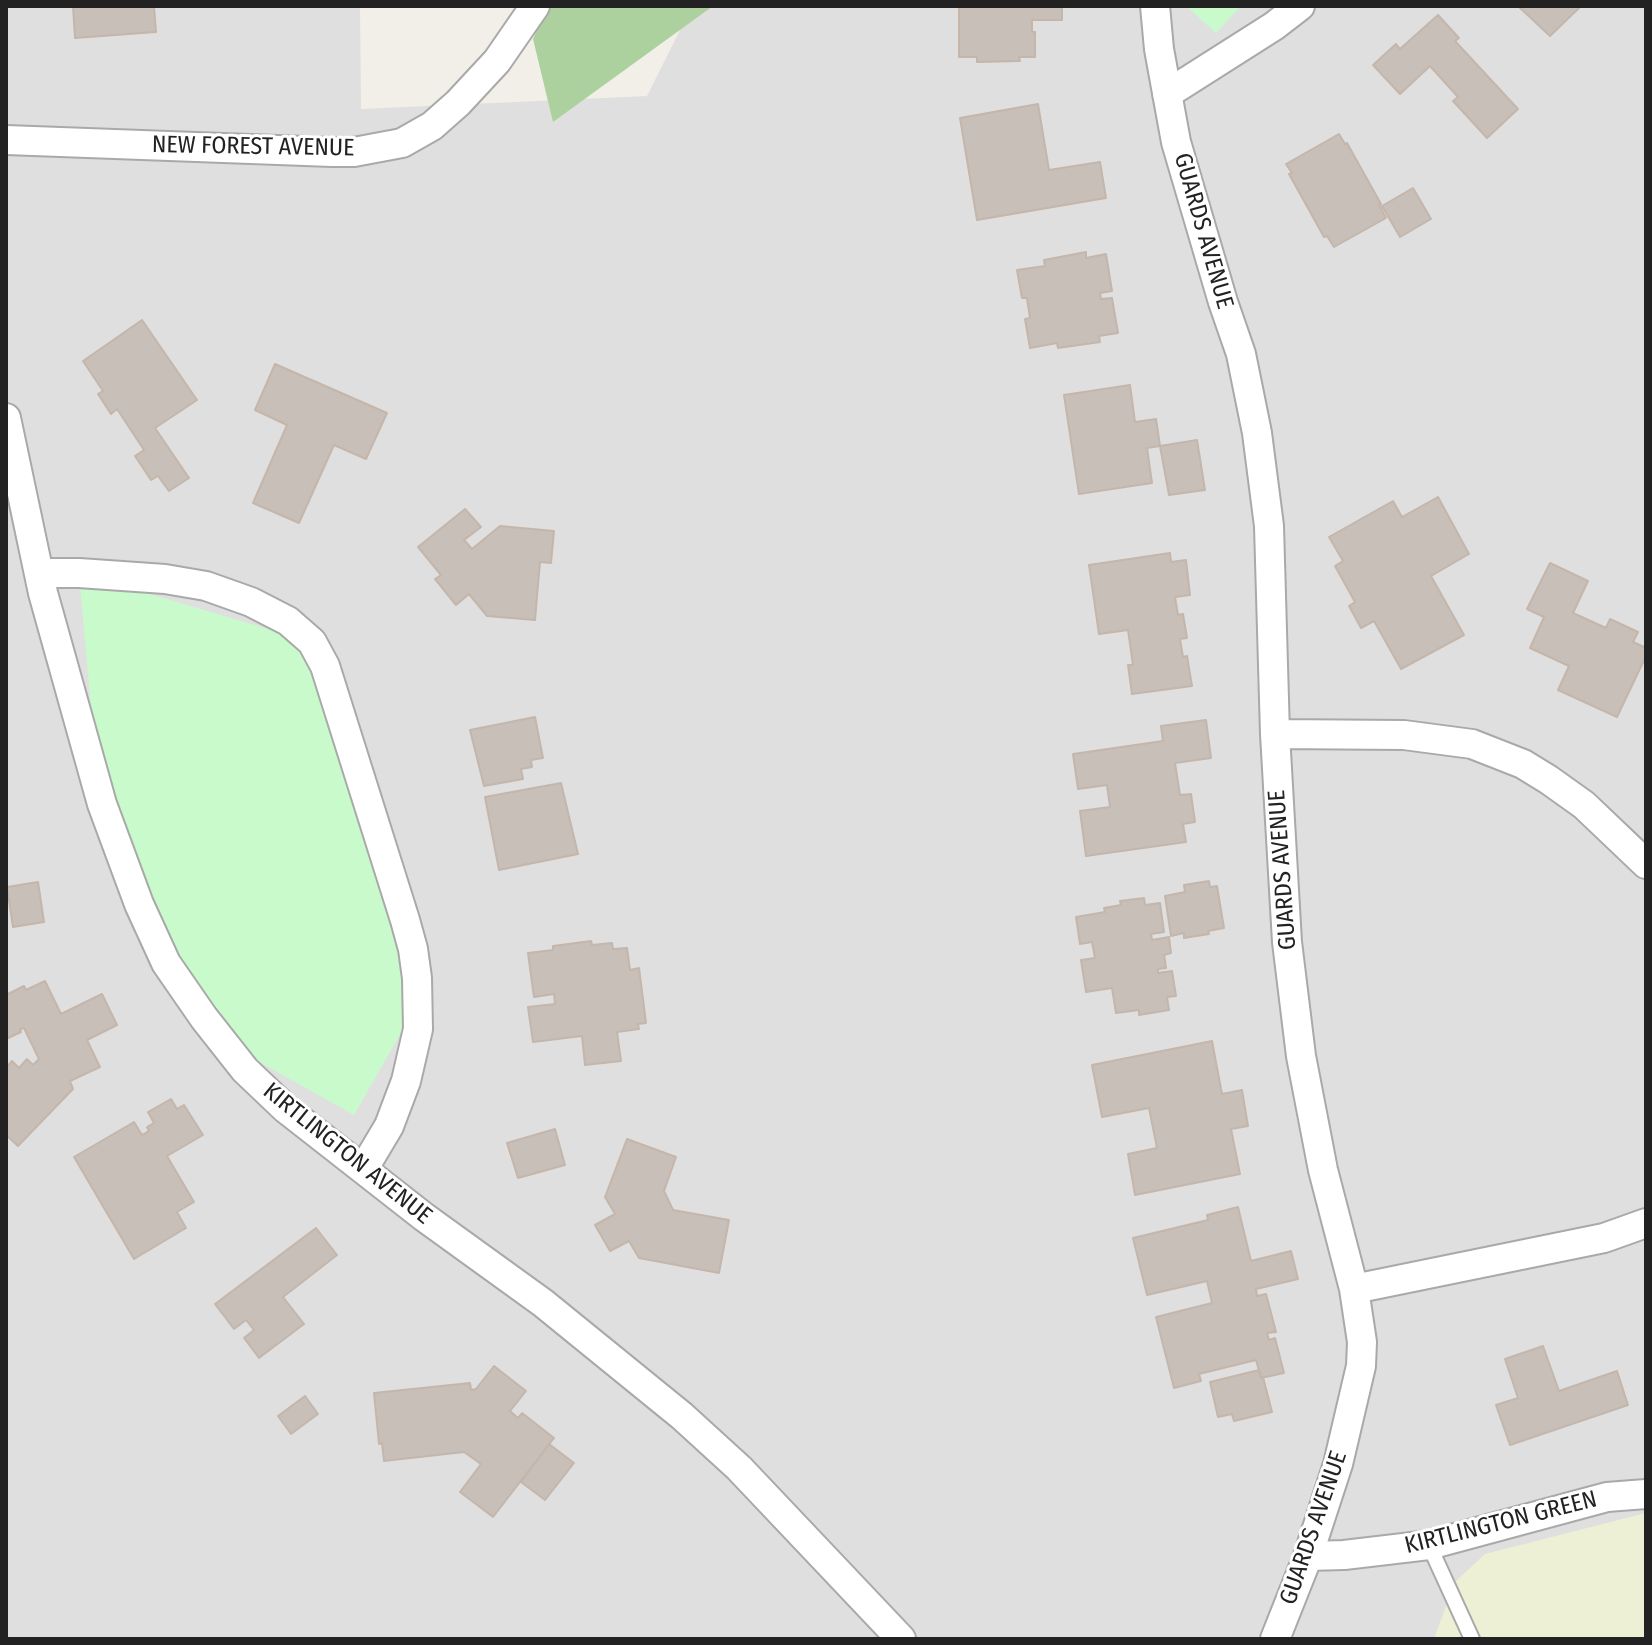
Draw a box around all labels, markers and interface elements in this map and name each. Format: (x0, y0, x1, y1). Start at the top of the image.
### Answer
street label: NEW FOREST AVENUE (151, 131, 355, 163)
street label: GUARDS AVENUE (1167, 150, 1239, 312)
street label: GUARDS AVENUE (1263, 789, 1303, 951)
street label: KIRTLINGTON AVENUE (257, 1077, 437, 1231)
street label: GUARDS AVENUE (1274, 1447, 1354, 1609)
street label: KIRTLINGTON GREEN (1402, 1485, 1600, 1561)

